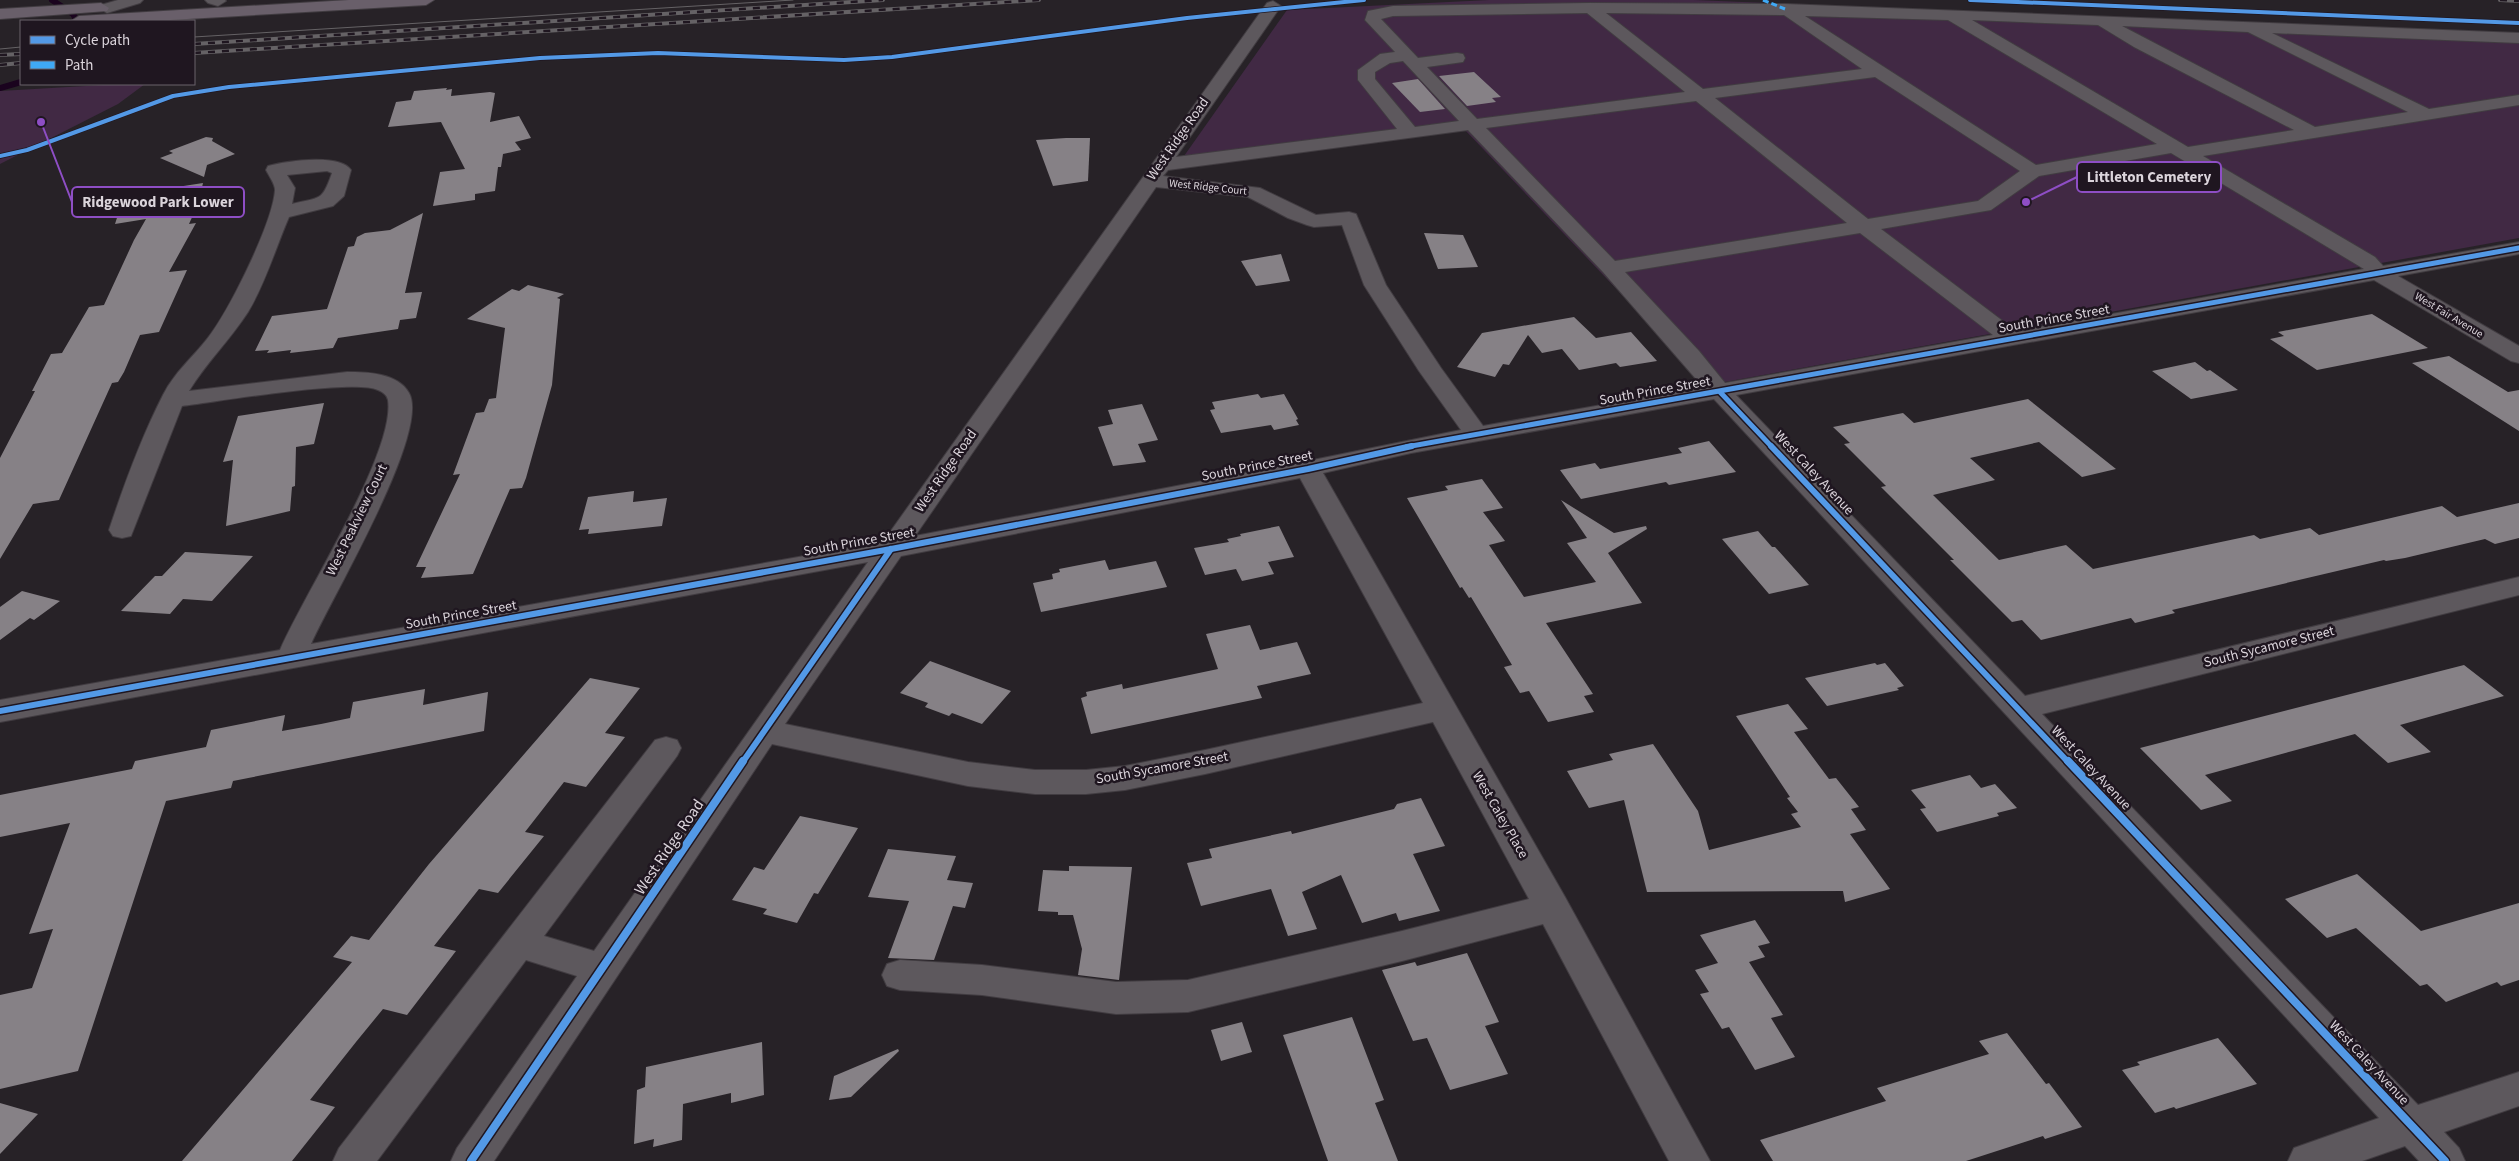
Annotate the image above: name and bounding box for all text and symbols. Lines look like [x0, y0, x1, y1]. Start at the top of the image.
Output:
legend [20, 20, 195, 85]
text: Cycle path [65, 30, 130, 51]
text: Path [65, 55, 93, 76]
street label: West Ridge Road [1142, 94, 1214, 184]
callout: Littleton Cemetery [2077, 162, 2221, 192]
text: Littleton Cemetery [2087, 167, 2211, 188]
street label: West Ridge Court [1168, 175, 1248, 199]
callout: Ridgewood Park Lower [72, 187, 244, 217]
text: Ridgewood Park Lower [82, 192, 234, 213]
street label: West Fair Avenue [2412, 289, 2487, 342]
street label: South Prince Street [1997, 299, 2111, 339]
street label: South Prince Street [1598, 371, 1712, 411]
street label: West Ridge Road [910, 426, 982, 516]
street label: West Caley Avenue [1769, 426, 1859, 520]
street label: South Prince Street [1200, 445, 1314, 487]
street label: West Peakview Court [321, 461, 393, 579]
street label: South Prince Street [802, 522, 916, 562]
street label: South Prince Street [404, 595, 518, 635]
street label: South Sycamore Street [2202, 621, 2337, 673]
street label: West Caley Avenue [2046, 721, 2136, 815]
street label: South Sycamore Street [1094, 746, 1230, 789]
street label: West Caley Place [1467, 768, 1533, 862]
street label: West Ridge Road [629, 795, 709, 899]
street label: West Caley Avenue [2324, 1016, 2414, 1110]

